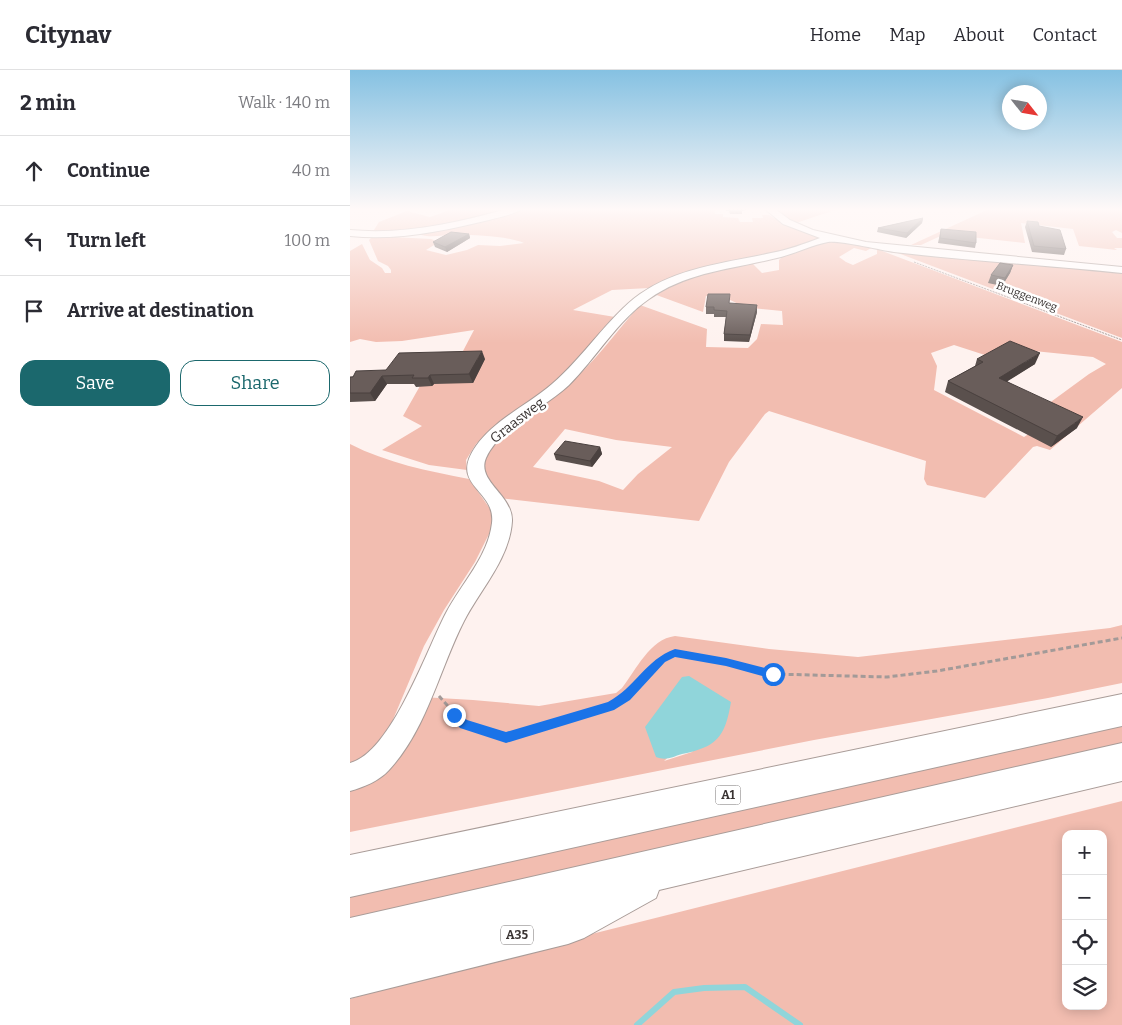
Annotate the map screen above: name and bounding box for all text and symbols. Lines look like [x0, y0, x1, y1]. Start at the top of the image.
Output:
text: Citynav [25, 21, 111, 49]
text: Home [810, 24, 861, 46]
text: Map [889, 24, 925, 46]
text: About [953, 24, 1004, 46]
text: Contact [1032, 24, 1097, 46]
north arrow [1002, 85, 1047, 130]
text: 2 min [20, 90, 76, 116]
text: Walk · 140 m [238, 93, 330, 112]
icon: ahead [20, 157, 48, 185]
text: Continue [67, 159, 150, 182]
text: 40 m [292, 161, 330, 180]
icon: left [20, 227, 48, 255]
text: Turn left [67, 229, 146, 252]
text: 100 m [285, 231, 330, 250]
street label: Bruggenweg [995, 279, 1059, 314]
icon: arrive [20, 297, 48, 325]
text: Arrive at destination [67, 299, 254, 322]
button: Save [20, 360, 170, 406]
button: Share [180, 360, 330, 406]
street label: Graasweg [487, 394, 548, 447]
route start [762, 663, 785, 686]
route end [443, 704, 466, 727]
road number: A1 [716, 786, 740, 804]
map controls [1062, 830, 1107, 1010]
button: + [1062, 830, 1107, 875]
button: − [1062, 875, 1107, 920]
button: locate [1062, 920, 1107, 965]
road number: A35 [501, 926, 533, 944]
button: layers [1062, 965, 1107, 1010]

